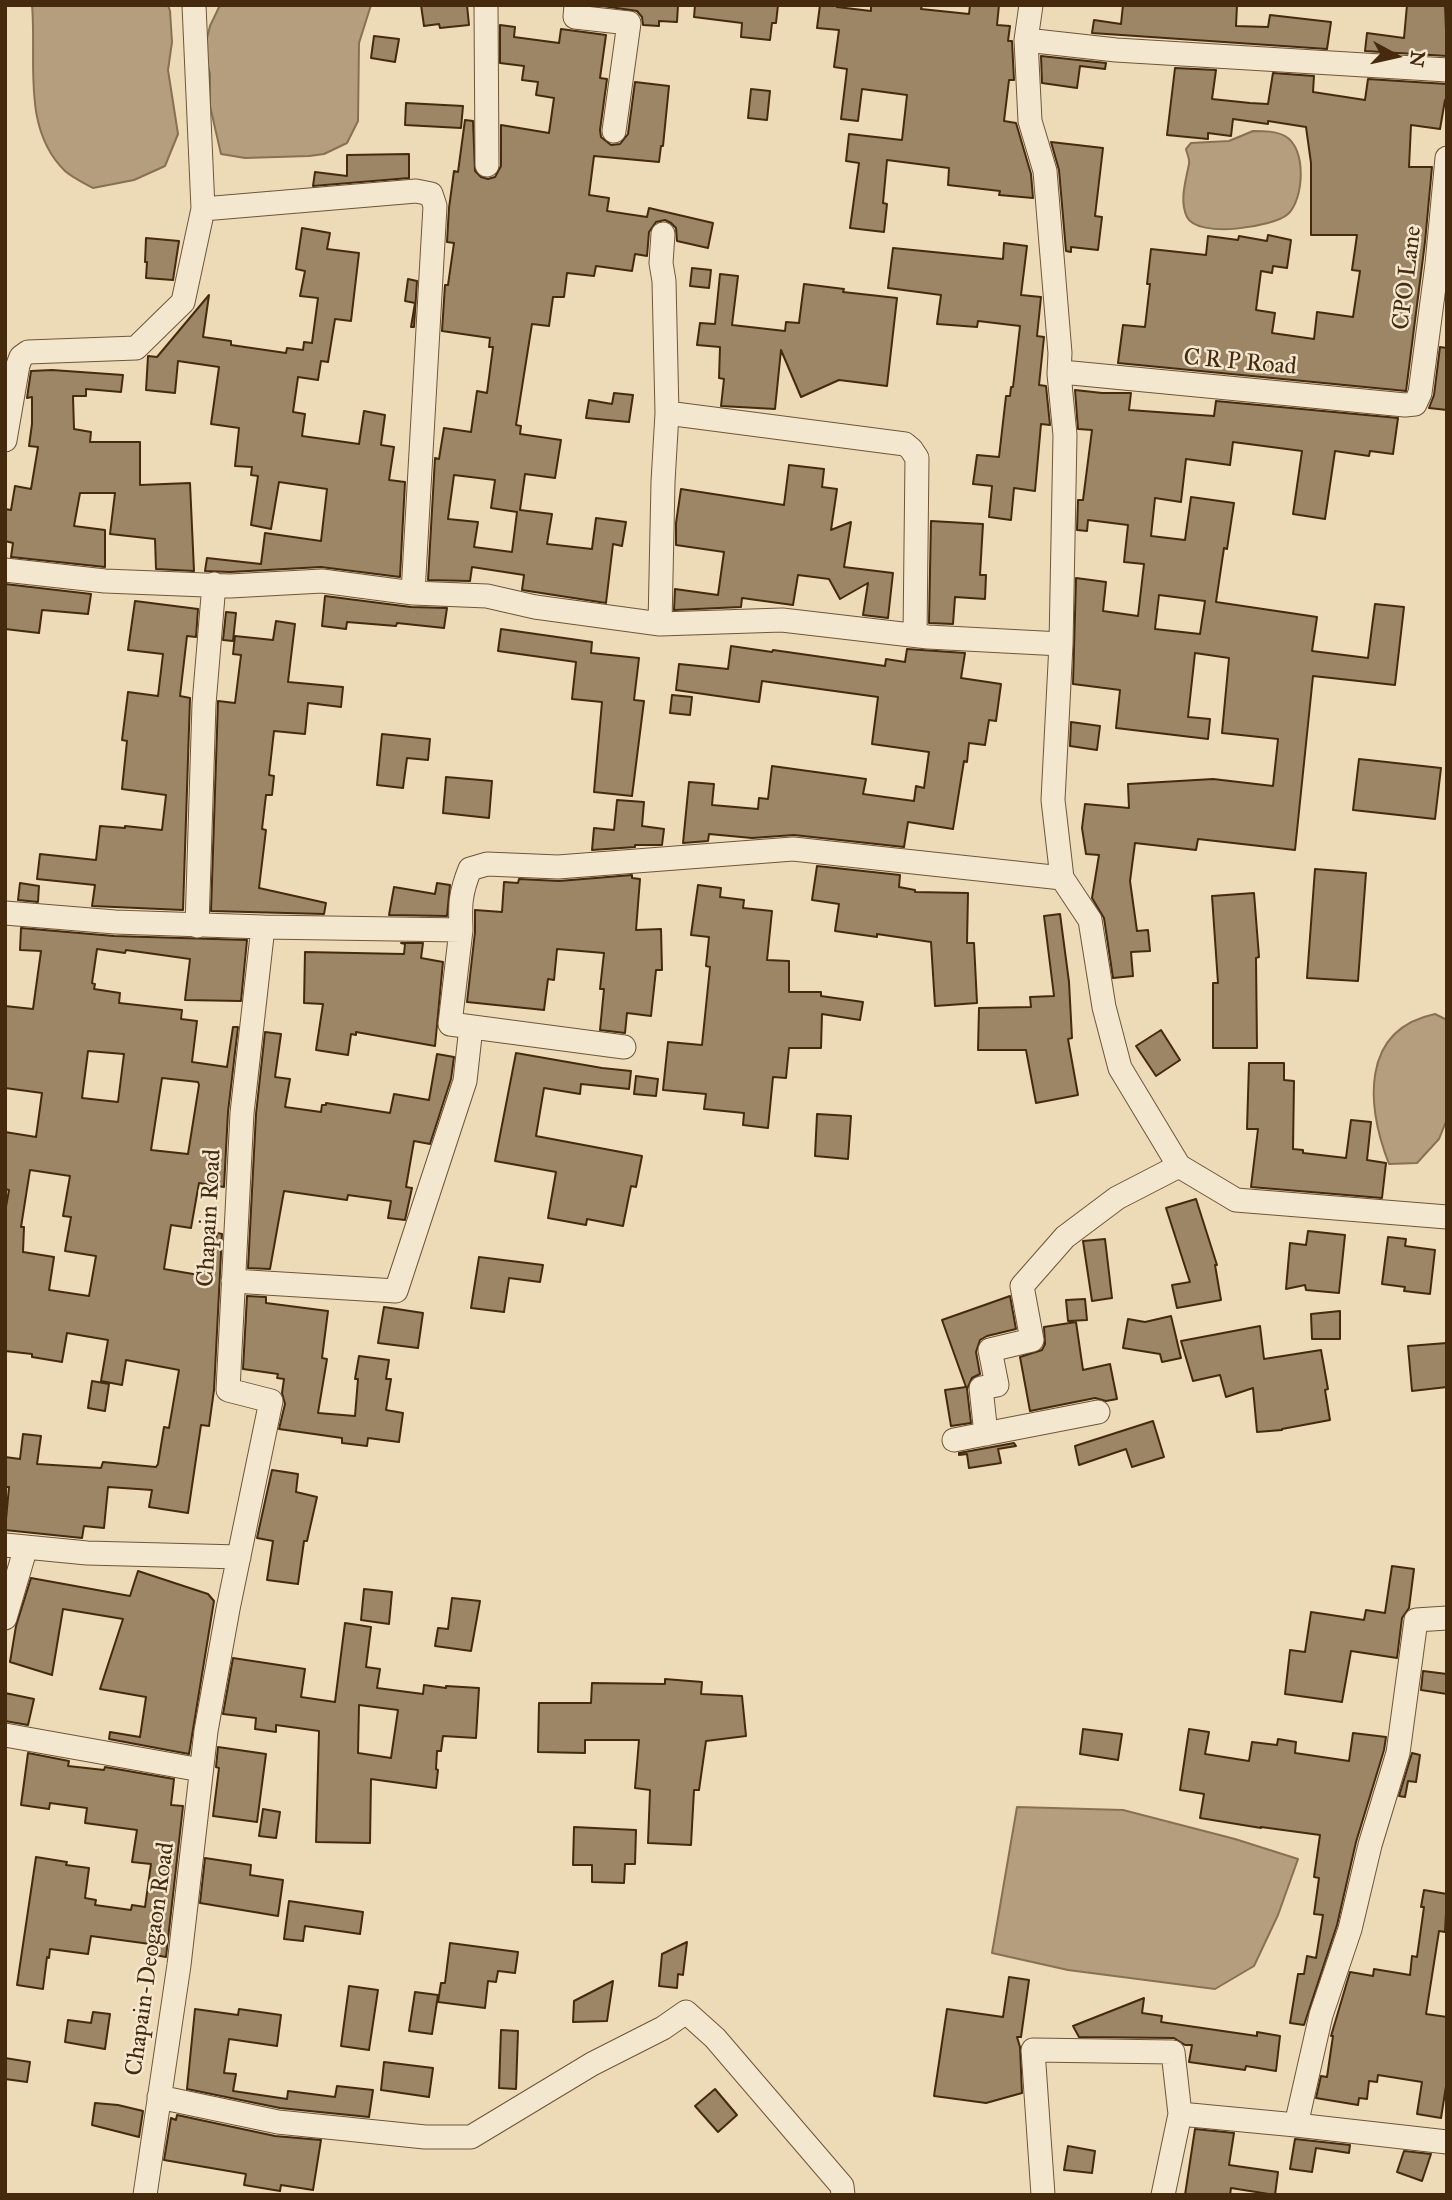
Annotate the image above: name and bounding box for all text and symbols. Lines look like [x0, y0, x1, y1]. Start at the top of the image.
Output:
north arrow [1361, 21, 1431, 91]
text: N [1405, 49, 1430, 69]
street label: CPO Lane [1387, 224, 1429, 332]
street label: C R P Road [1182, 344, 1298, 382]
street label: Chapain Road [192, 1148, 228, 1288]
street label: Chapain-Deogaon Road [120, 1840, 182, 2078]

